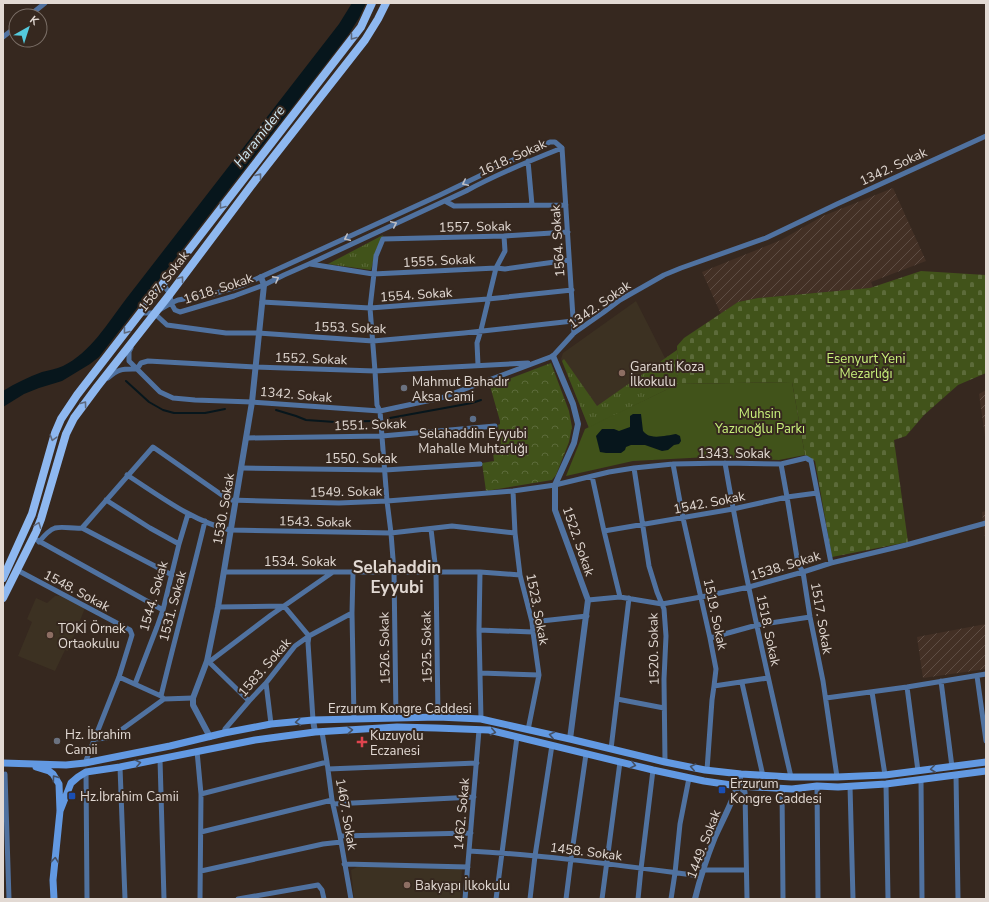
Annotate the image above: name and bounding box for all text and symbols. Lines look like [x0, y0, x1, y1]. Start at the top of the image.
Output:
north arrow [8, 8, 48, 48]
text: K [26, 12, 42, 29]
one-way arrow [351, 32, 358, 39]
water label: Haramidere [229, 101, 290, 171]
street label: 1618. Sokak [476, 135, 550, 181]
street label: 1342. Sokak [857, 143, 931, 190]
one-way arrow [254, 173, 261, 180]
one-way arrow [461, 178, 469, 186]
one-way arrow [220, 202, 227, 209]
street label: 1564. Sokak [546, 204, 570, 278]
street label: 1557. Sokak [439, 217, 512, 237]
one-way arrow [390, 221, 398, 229]
one-way arrow [343, 233, 351, 241]
street label: 1587. Sokak [134, 247, 194, 316]
street label: 1555. Sokak [402, 250, 476, 272]
street label: 1618. Sokak [181, 269, 256, 309]
one-way arrow [272, 276, 279, 283]
street label: 1342. Sokak [565, 276, 635, 333]
one-way arrow [176, 277, 183, 284]
street label: 1554. Sokak [379, 283, 453, 307]
street label: 1553. Sokak [313, 318, 387, 338]
one-way arrow [124, 327, 131, 334]
street label: 1552. Sokak [274, 349, 348, 369]
park label: Esenyurt Yeni Mezarlığı [827, 350, 905, 383]
place label: Garanti Koza İlkokulu [630, 358, 704, 391]
marker: Garanti Koza İlkokulu [617, 368, 627, 378]
place label: Mahmut Bahadır Aksa Cami [412, 373, 509, 406]
street label: 1342. Sokak [259, 383, 333, 407]
marker: Mahmut Bahadır Aksa Cami [399, 383, 409, 393]
one-way arrow [79, 402, 86, 409]
park label: Muhsin Yazıcıoğlu Parkı [714, 405, 805, 438]
marker: Selahaddin Eyyubi Mahalle Muhtarlığı [468, 414, 478, 424]
street label: 1551. Sokak [333, 415, 407, 435]
place label: Selahaddin Eyyubi Mahalle Muhtarlığı [418, 425, 528, 458]
one-way arrow [49, 435, 58, 442]
street label: 1343. Sokak [698, 445, 771, 463]
street label: 1550. Sokak [325, 450, 398, 468]
street label: 1530. Sokak [209, 471, 239, 546]
street label: 1549. Sokak [310, 482, 383, 502]
street label: 1542. Sokak [672, 487, 747, 519]
street label: 1522. Sokak [558, 504, 599, 579]
street label: 1543. Sokak [279, 512, 352, 532]
one-way arrow [34, 522, 42, 529]
street label: 1538. Sokak [748, 547, 823, 585]
street label: 1534. Sokak [264, 553, 337, 571]
district label: Selahaddin Eyyubi [353, 556, 441, 599]
street label: 1544. Sokak [135, 558, 173, 634]
street label: 1548. Sokak [40, 566, 113, 616]
street label: 1531. Sokak [155, 568, 191, 644]
street label: 1523. Sokak [521, 572, 553, 647]
street label: 1519. Sokak [699, 577, 731, 652]
street label: 1517. Sokak [806, 581, 836, 656]
street label: 1518. Sokak [752, 593, 784, 668]
street label: 1525. Sokak [417, 610, 437, 683]
street label: 1526. Sokak [375, 611, 395, 684]
street label: 1520. Sokak [644, 612, 664, 685]
place label: TOKİ Örnek Ortaokulıu [58, 619, 126, 653]
marker: TOKİ Örnek Ortaokulıu [45, 630, 55, 640]
street label: 1583. Sokak [234, 634, 296, 701]
street label: Erzurum Kongre Caddesi [328, 700, 472, 718]
one-way arrow [295, 717, 301, 726]
place label: Hz. İbrahim Camii [65, 725, 131, 759]
one-way arrow [347, 725, 353, 734]
place label: Kuzuyolu Eczanesi [370, 727, 424, 760]
one-way arrow [490, 727, 496, 735]
one-way arrow [549, 732, 555, 740]
marker: Hz. İbrahim Camii [52, 736, 62, 746]
marker: Kuzuyolu Eczanesi [357, 737, 367, 747]
one-way arrow [135, 760, 142, 768]
one-way arrow [629, 760, 636, 769]
one-way arrow [689, 764, 696, 772]
one-way arrow [930, 764, 936, 773]
one-way arrow [52, 775, 60, 782]
place label: Erzurum Kongre Caddesi [730, 775, 822, 808]
street label: 1467. Sokak [331, 777, 361, 852]
street label: 1462. Sokak [450, 777, 474, 851]
marker: Erzurum Kongre Caddesi [717, 785, 727, 795]
place label: Hz.İbrahim Camii [80, 787, 179, 806]
marker: Hz.İbrahim Camii [67, 791, 77, 801]
street label: 1449. Sokak [683, 807, 726, 881]
street label: 1458. Sokak [549, 839, 623, 865]
one-way arrow [50, 857, 59, 863]
place label: Bakyapı İlkokulu [415, 876, 510, 895]
marker: Bakyapı İlkokulu [402, 880, 412, 890]

